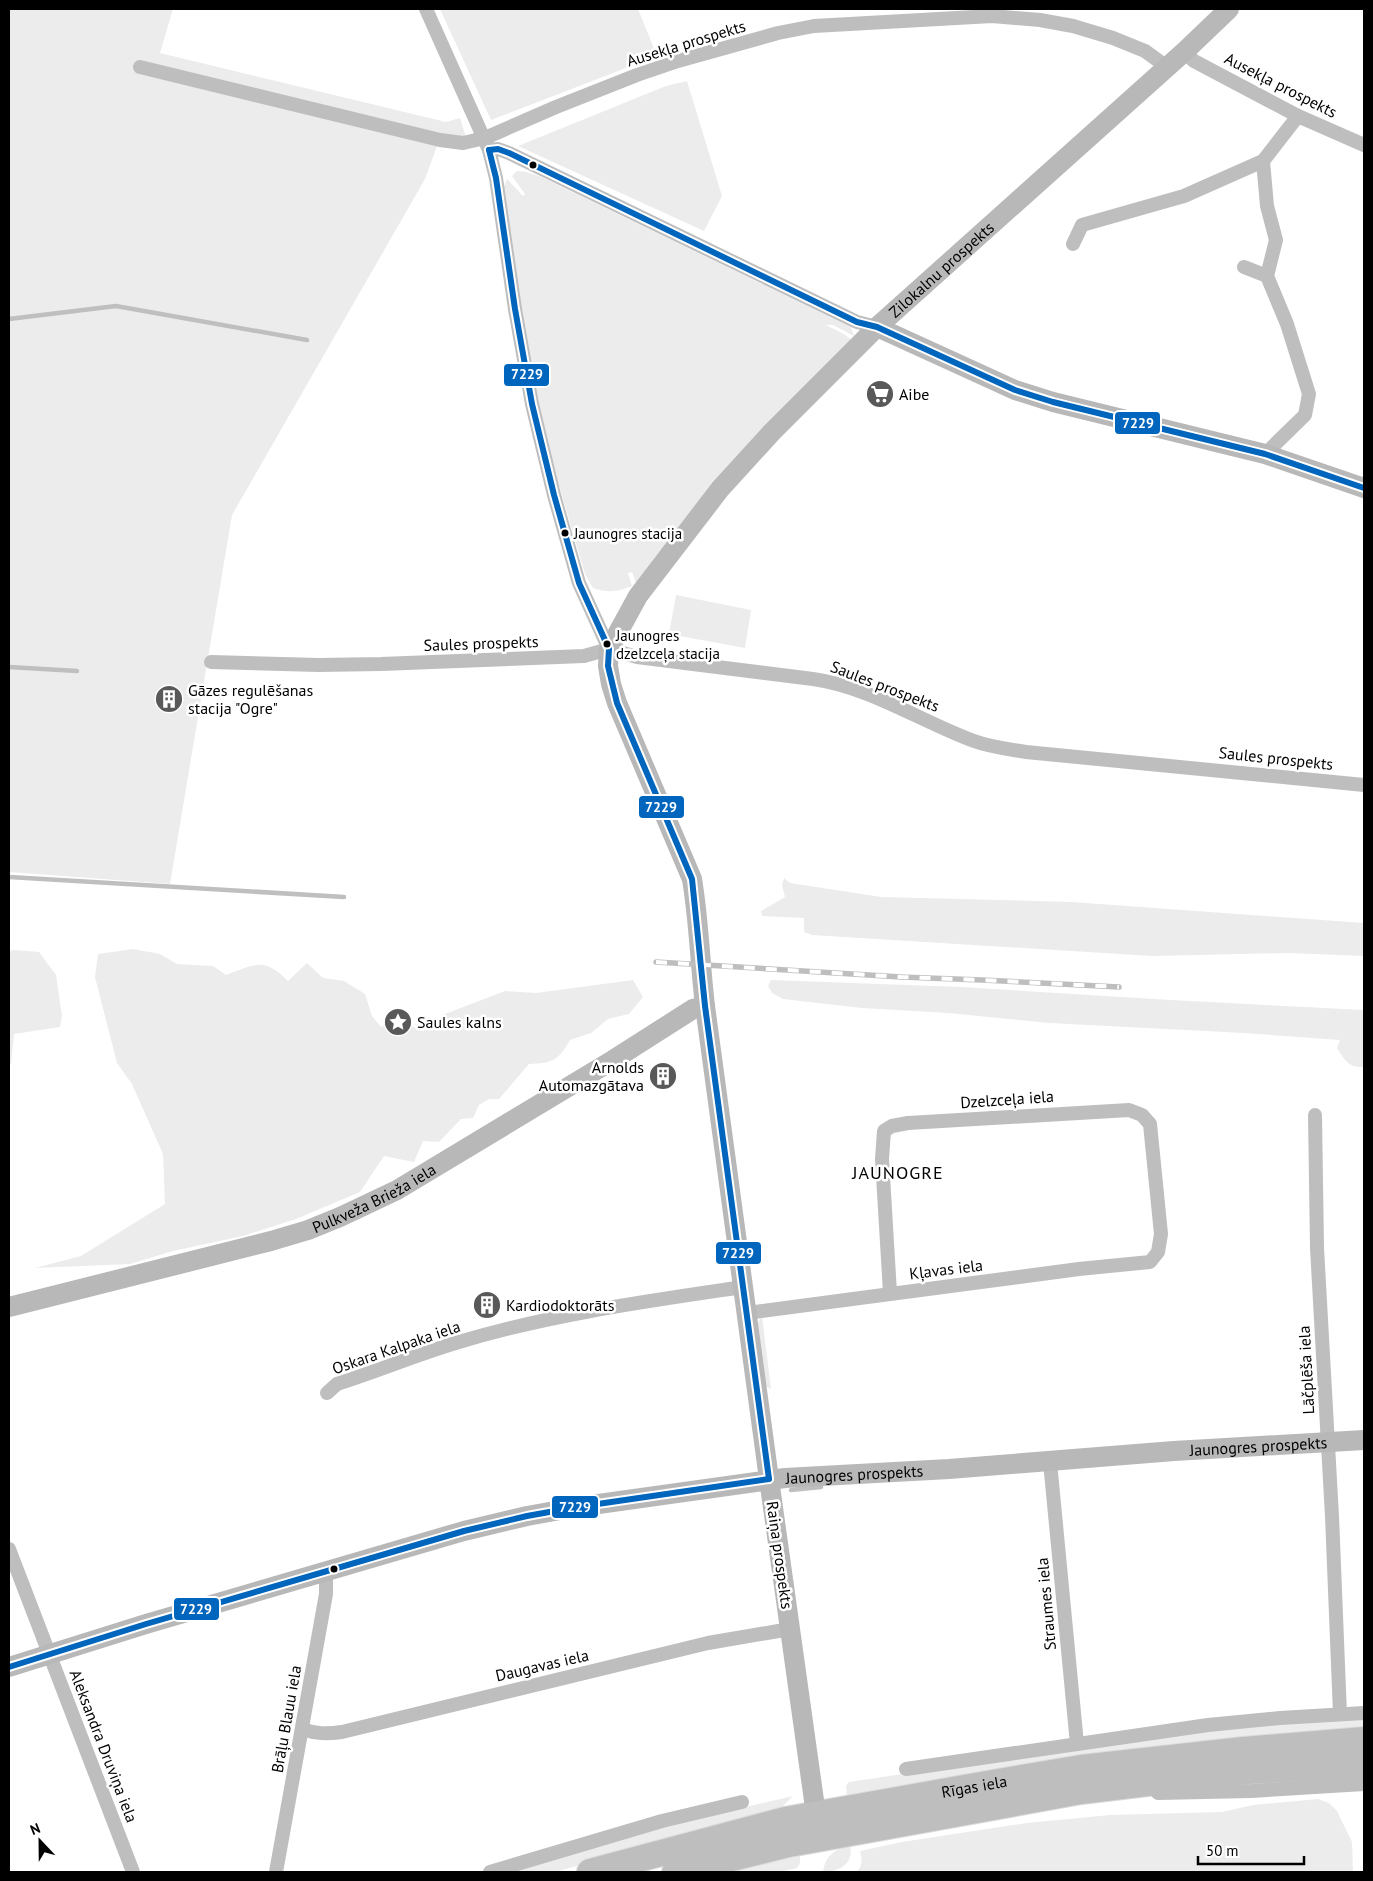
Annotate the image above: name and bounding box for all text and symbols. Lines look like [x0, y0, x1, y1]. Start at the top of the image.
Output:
street label: Ausekļa prospekts [624, 15, 748, 71]
street label: Ausekļa prospekts [1221, 48, 1341, 122]
unlabelled marker [528, 160, 538, 170]
street label: Zilokalnu prospekts [884, 217, 998, 322]
line badge: 7229 [503, 363, 550, 387]
text: 7229 [511, 365, 543, 383]
supermarket icon: Aibe [865, 379, 895, 409]
place label: Aibe [899, 384, 929, 404]
line badge: 7229 [1114, 411, 1161, 435]
text: 7229 [1122, 414, 1154, 432]
place label: Jaunogres stacija [573, 524, 682, 543]
marker: Jaunogres stacija [560, 528, 570, 538]
place label: Jaunogres dzelzceļa stacija [615, 626, 720, 663]
street label: Saules prospekts [423, 631, 539, 655]
marker: Jaunogres dzelzceļa stacija [602, 639, 612, 649]
street label: Saules prospekts [828, 656, 942, 716]
place label: Gāzes regulēšanas stacija "Ogre" [188, 680, 314, 718]
building icon: Gāzes regulēšanas stacija "Ogre" [154, 684, 184, 714]
street label: Saules prospekts [1218, 742, 1334, 774]
line badge: 7229 [638, 795, 685, 819]
text: 7229 [645, 798, 677, 816]
place icon: Saules kalns [383, 1007, 413, 1037]
place label: Saules kalns [417, 1012, 502, 1032]
place label: Arnolds Automazgātava [539, 1057, 644, 1095]
building icon: Arnolds Automazgātava [648, 1061, 678, 1091]
street label: Dzelzceļa iela [960, 1086, 1054, 1112]
street label: Pulkveža Brieža iela [309, 1159, 439, 1237]
district label: JAUNOGRE [851, 1161, 944, 1184]
line badge: 7229 [715, 1241, 762, 1265]
text: 7229 [722, 1244, 754, 1262]
street label: Kļavas iela [908, 1255, 984, 1283]
building icon: Kardiodoktorāts [472, 1290, 502, 1320]
place label: Kardiodoktorāts [506, 1295, 615, 1315]
street label: Oskara Kalpaka iela [329, 1316, 463, 1378]
street label: Lāčplēša iela [1294, 1325, 1318, 1415]
street label: Jaunogres prospekts [1188, 1432, 1328, 1460]
street label: Jaunogres prospekts [784, 1460, 924, 1488]
line badge: 7229 [551, 1495, 599, 1519]
text: 7229 [559, 1498, 591, 1516]
street label: Raiņa prospekts [763, 1500, 797, 1610]
street label: Straumes iela [1032, 1557, 1060, 1651]
unlabelled marker [329, 1564, 339, 1574]
line badge: 7229 [173, 1597, 220, 1621]
text: 7229 [180, 1600, 212, 1618]
street label: Daugavas iela [493, 1645, 591, 1685]
street label: Brāļu Blauu iela [267, 1664, 305, 1774]
street label: Aleksandra Druviņa iela [66, 1667, 142, 1825]
street label: Rīgas iela [940, 1771, 1009, 1802]
north arrow [15, 1816, 65, 1866]
text: N [27, 1819, 43, 1839]
scale bar [1198, 1834, 1304, 1866]
text: 50 m [1206, 1841, 1239, 1860]

